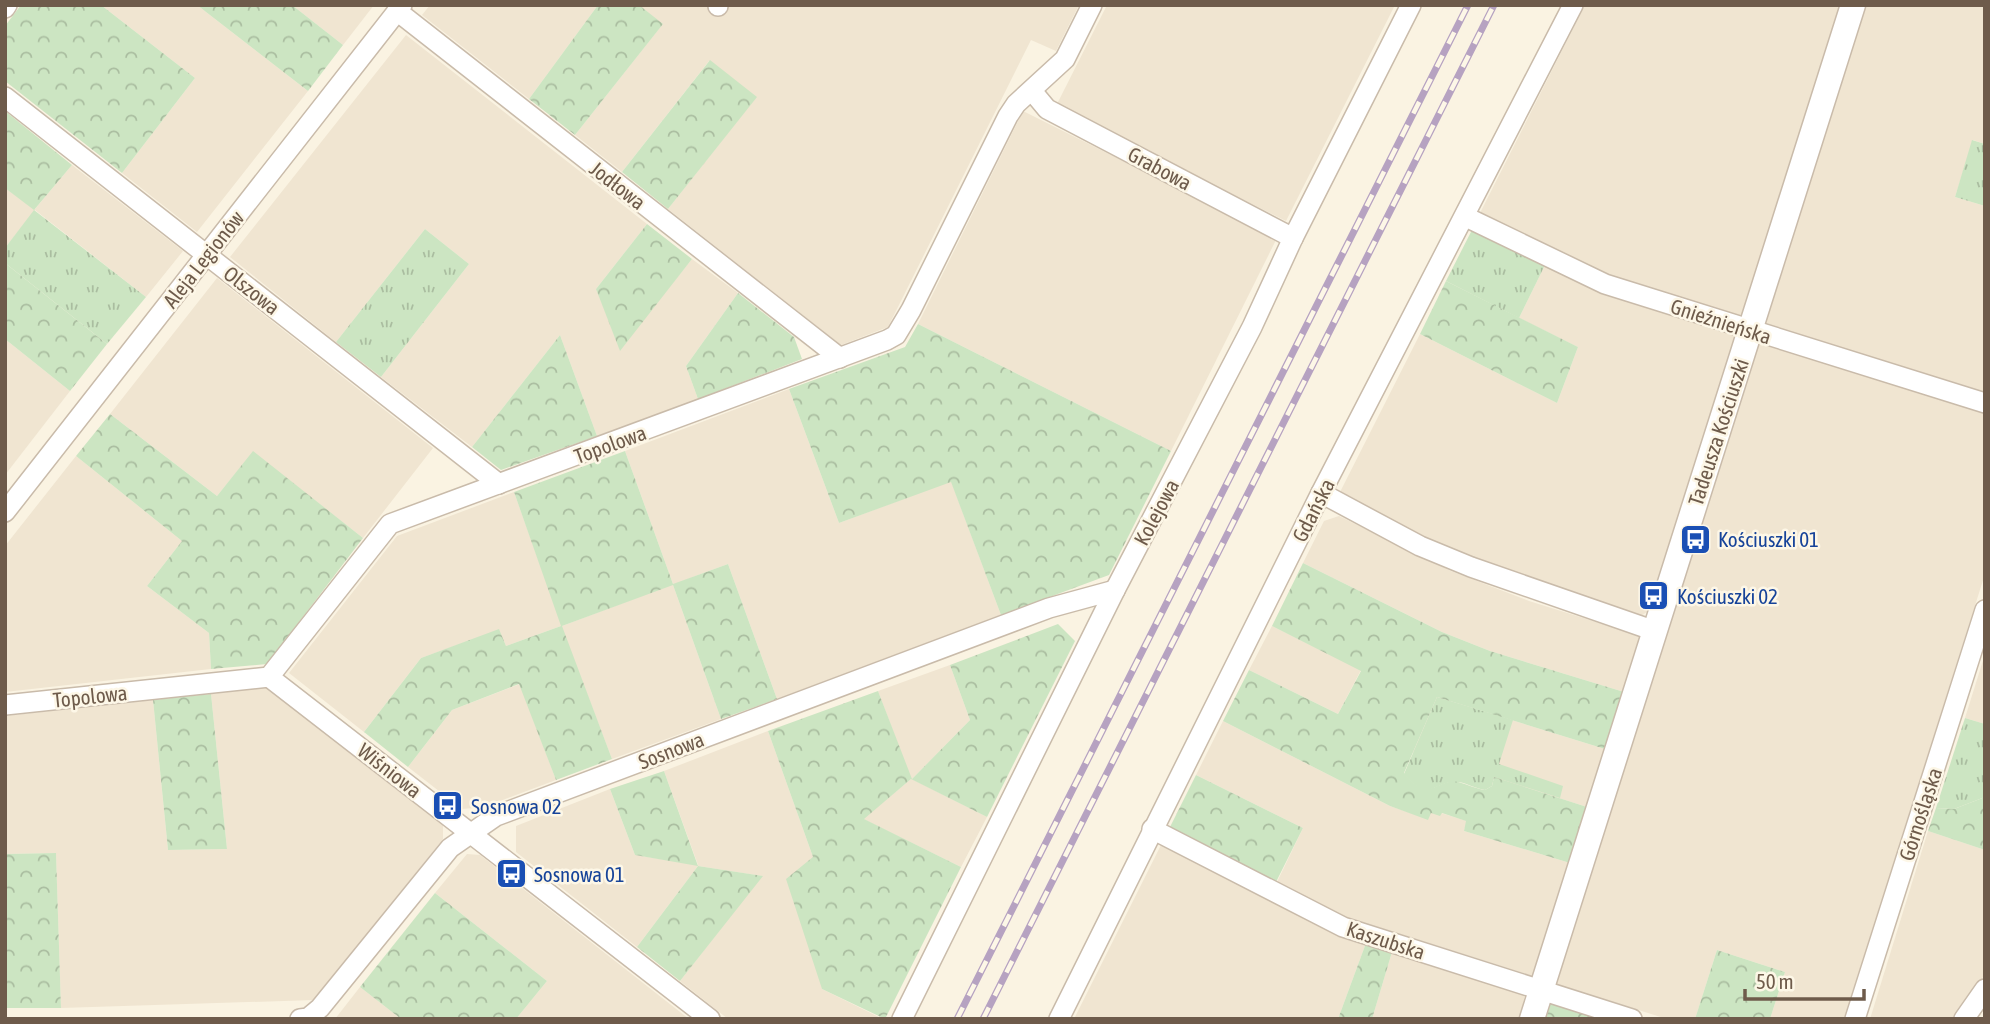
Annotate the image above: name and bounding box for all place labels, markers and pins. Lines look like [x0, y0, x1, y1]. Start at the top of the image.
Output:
bus stop icon: Kościuszki 01 [1678, 522, 1712, 556]
place label: Kościuszki 01 [1718, 527, 1819, 551]
bus stop icon: Kościuszki 02 [1637, 579, 1671, 613]
place label: Kościuszki 02 [1677, 584, 1778, 608]
bus stop icon: Sosnowa 02 [431, 789, 465, 823]
place label: Sosnowa 02 [471, 794, 562, 818]
bus stop icon: Sosnowa 01 [494, 857, 528, 891]
place label: Sosnowa 01 [534, 862, 625, 886]

